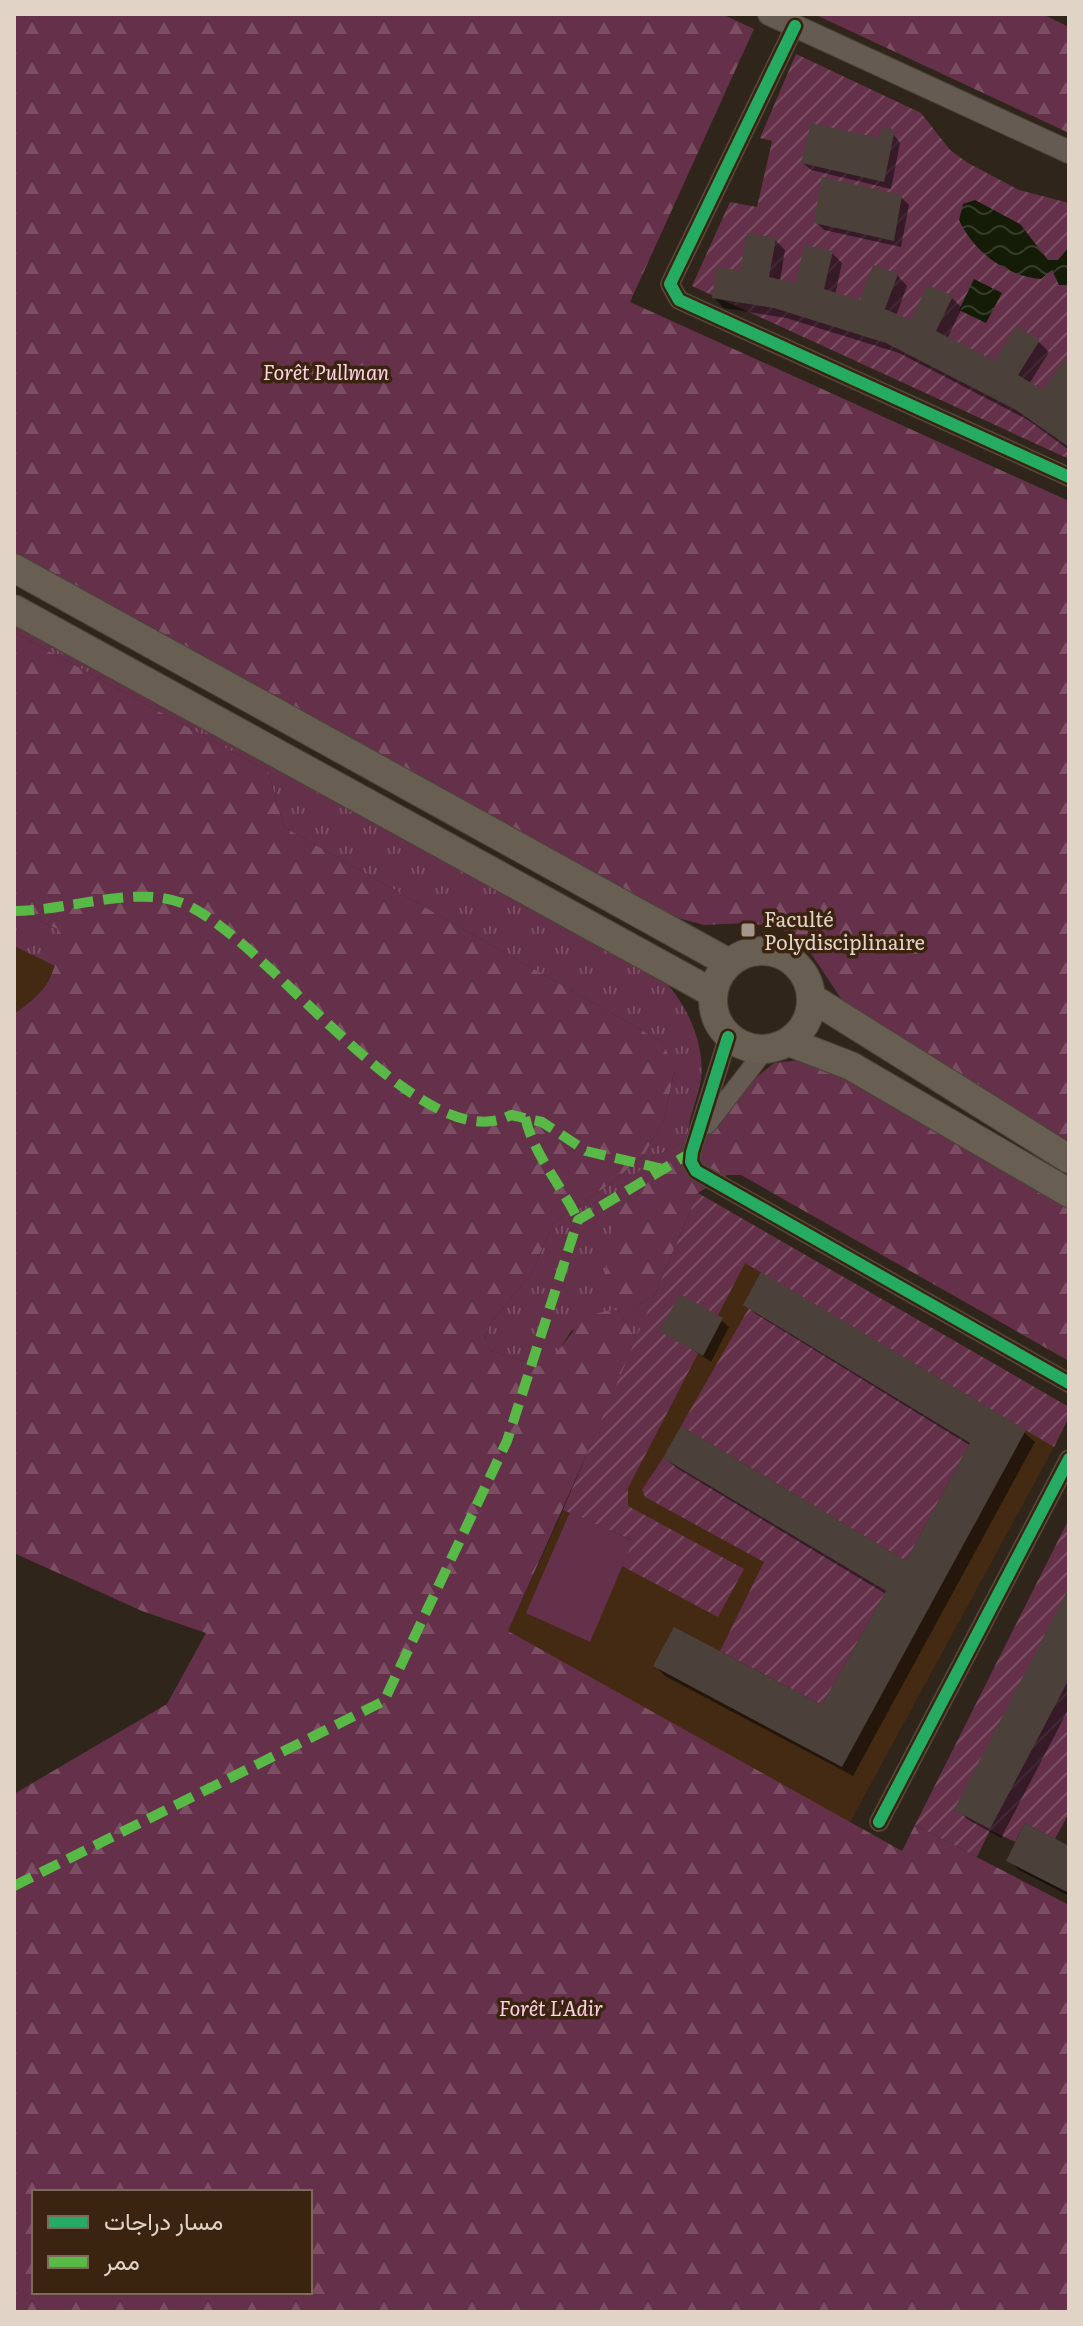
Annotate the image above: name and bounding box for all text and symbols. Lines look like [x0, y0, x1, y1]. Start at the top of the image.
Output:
park label: Forêt Pullman [263, 356, 389, 386]
place label: Faculté Polydisciplinaire [764, 903, 925, 956]
marker: Faculté Polydisciplinaire [739, 921, 757, 939]
park label: Forêt L'Adir [499, 1992, 603, 2022]
legend [32, 2190, 312, 2294]
text: مسار دراجات [104, 2202, 223, 2237]
text: ممر [103, 2242, 140, 2277]

